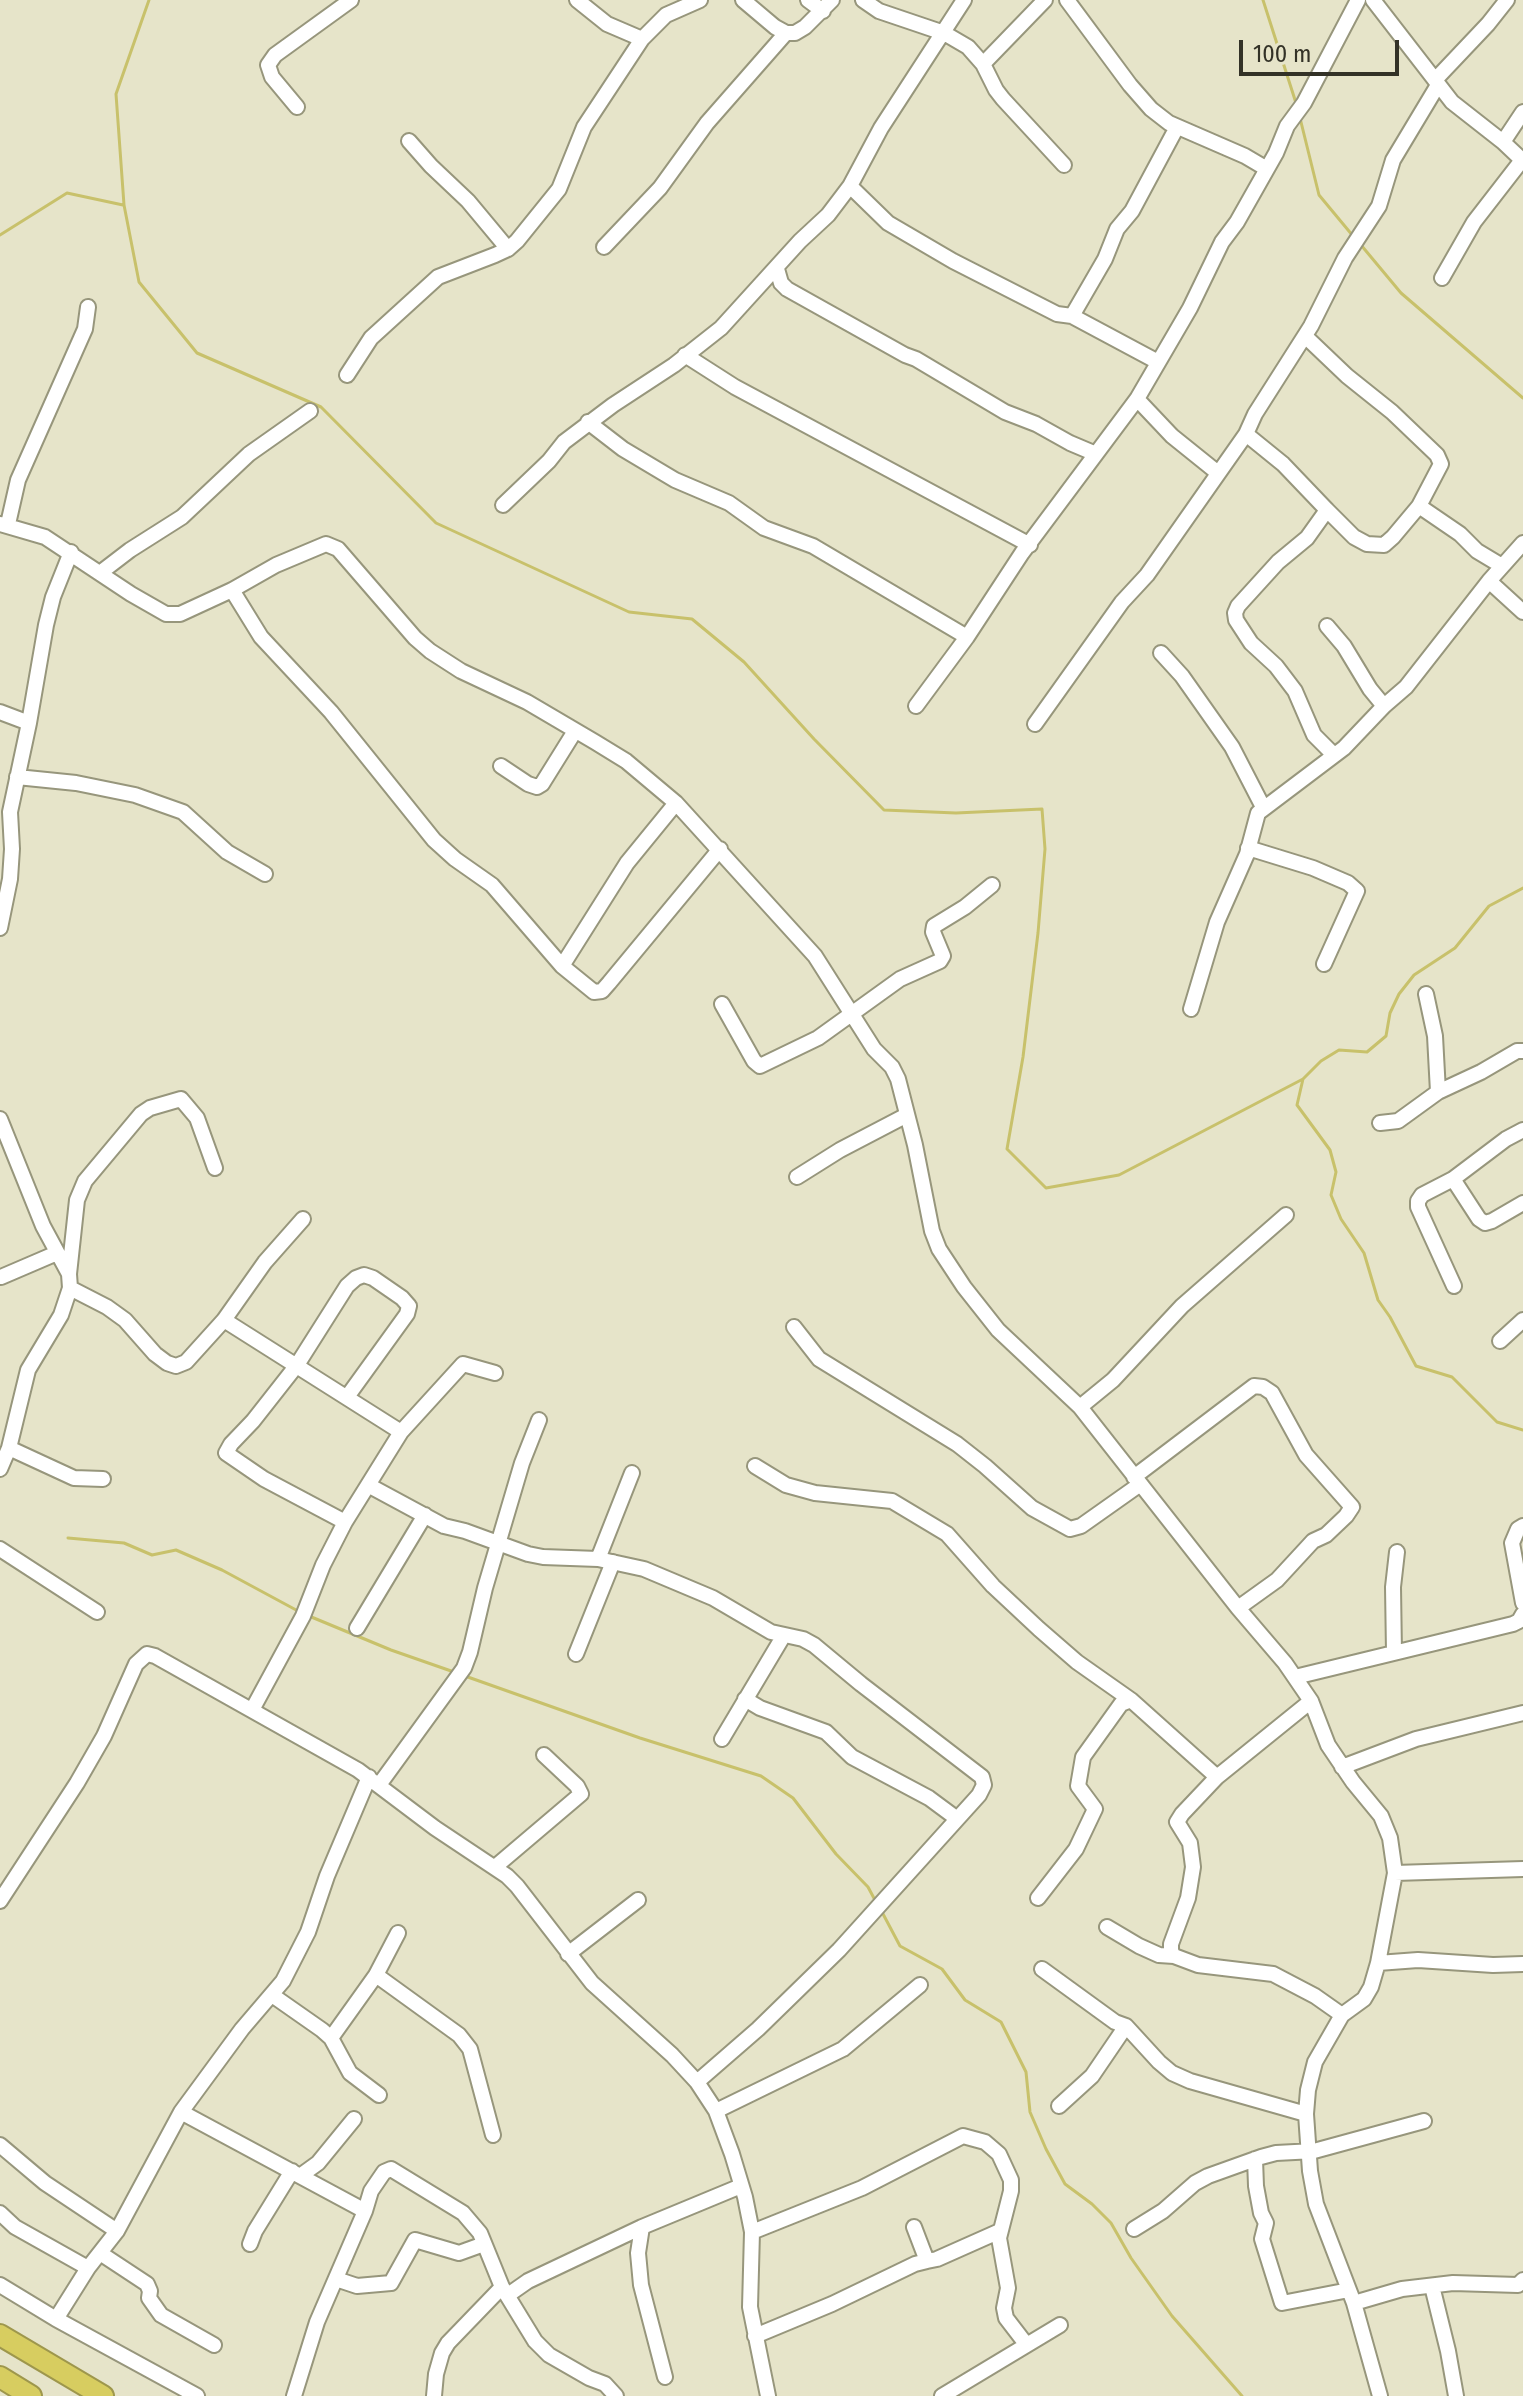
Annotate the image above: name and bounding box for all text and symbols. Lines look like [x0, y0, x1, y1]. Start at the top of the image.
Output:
scale bar [1243, 24, 1403, 74]
text: 100 m [1253, 40, 1311, 68]

